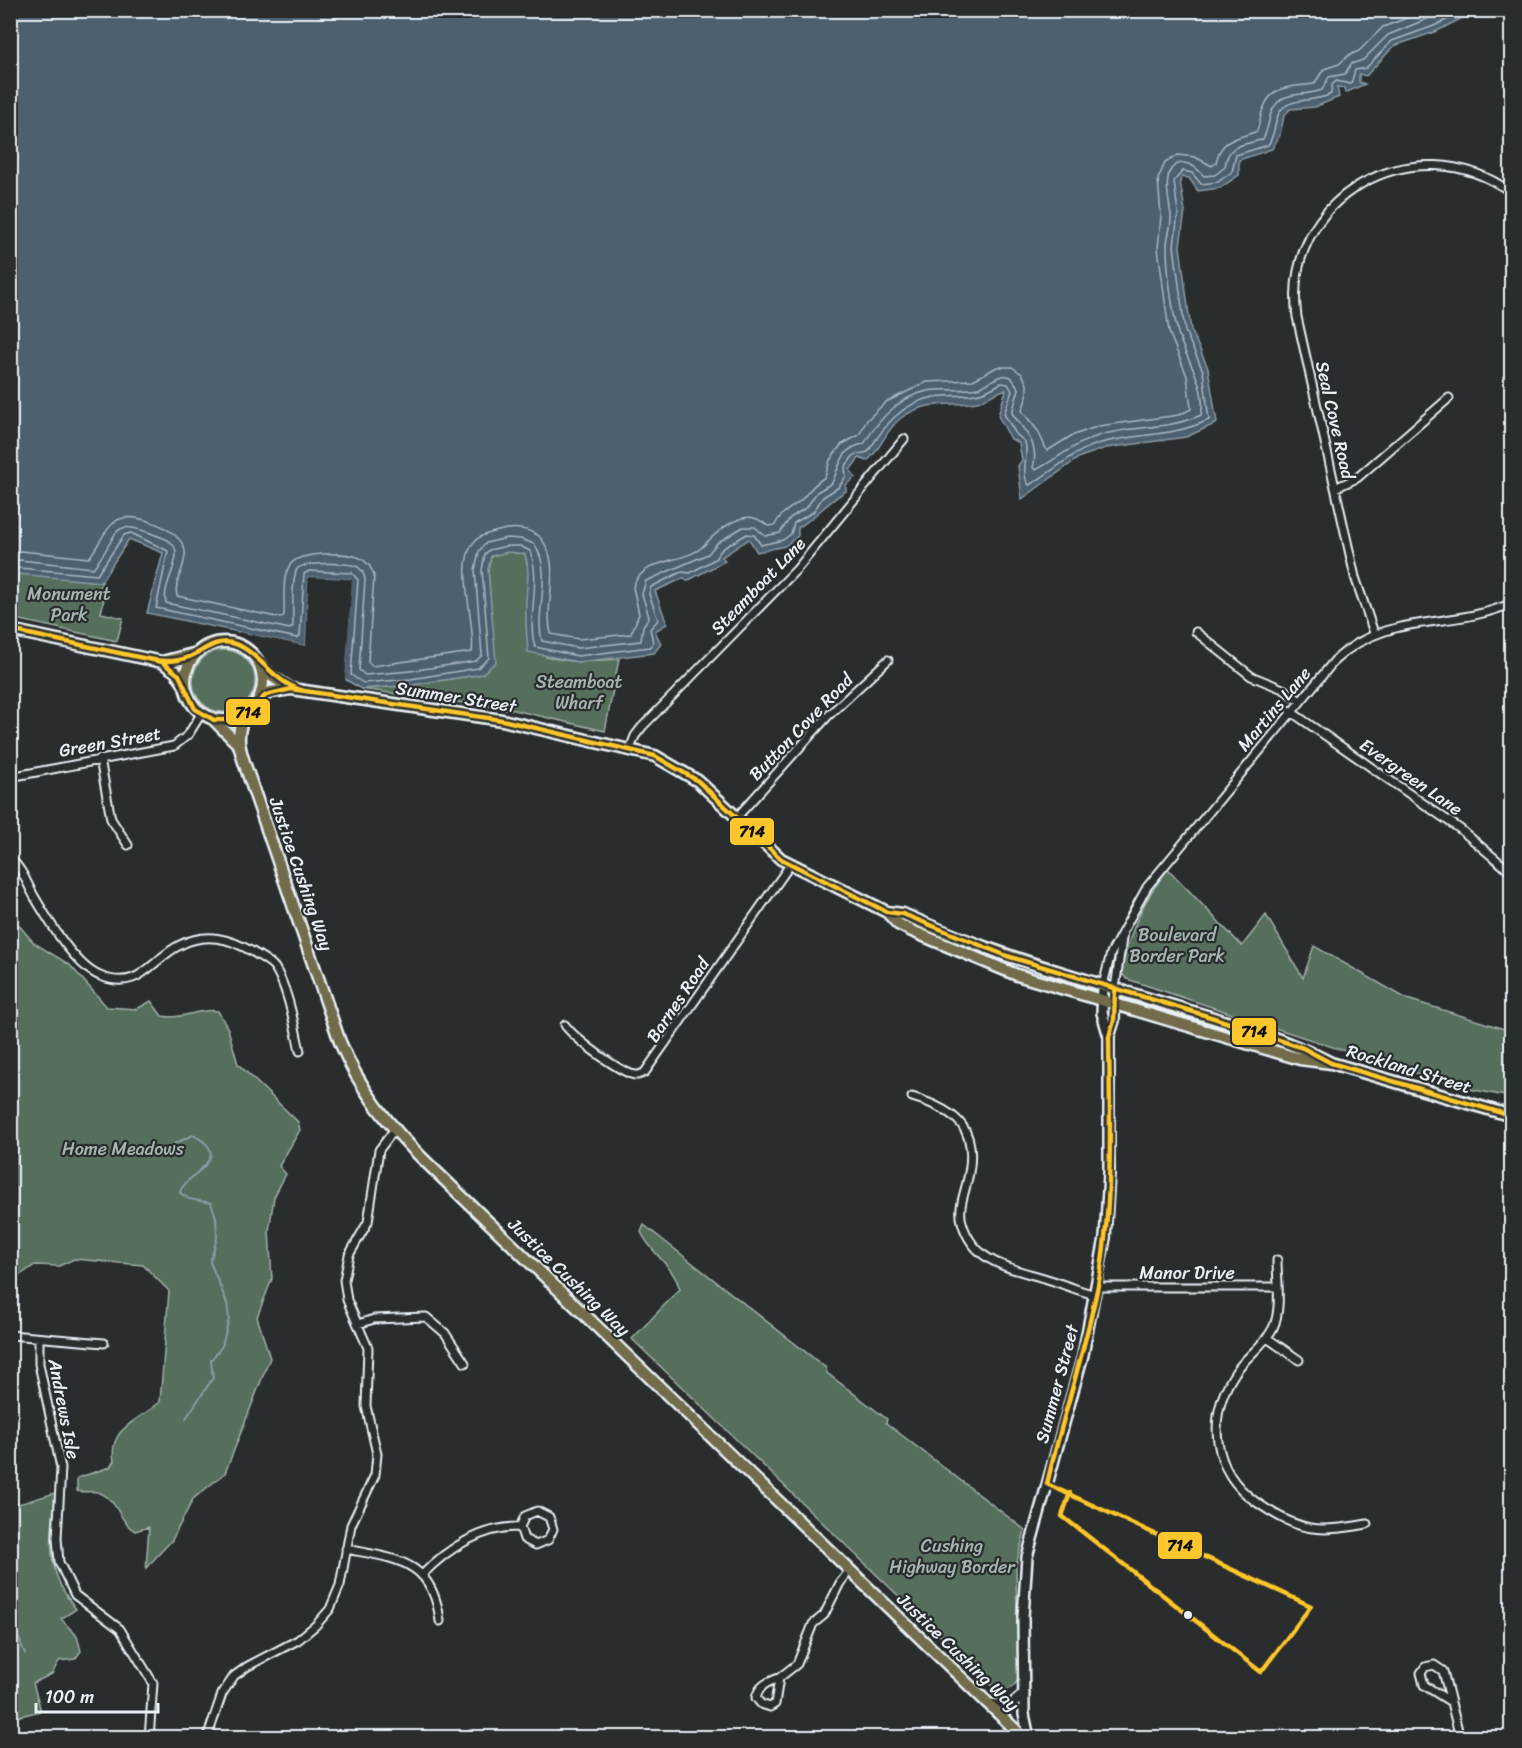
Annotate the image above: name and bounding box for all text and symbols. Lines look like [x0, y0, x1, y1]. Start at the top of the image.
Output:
street label: Seal Cove Road [1306, 358, 1364, 484]
street label: Steamboat Lane [702, 529, 814, 643]
park label: Monument Park [27, 578, 111, 631]
street label: Martins Lane [1229, 659, 1319, 759]
street label: Button Cove Road [741, 664, 862, 789]
park label: Steamboat Wharf [536, 666, 622, 719]
street label: Summer Street [393, 672, 519, 722]
line badge: 714 [225, 698, 271, 726]
text: 714 [235, 698, 261, 727]
street label: Green Street [56, 717, 164, 767]
street label: Evergreen Lane [1353, 729, 1469, 825]
street label: Justice Cushing Way [259, 792, 343, 956]
line badge: 714 [729, 817, 775, 846]
text: 714 [739, 817, 765, 846]
park label: Boulevard Border Park [1129, 919, 1225, 972]
street label: Barnes Road [638, 950, 719, 1049]
line badge: 714 [1231, 1017, 1277, 1046]
text: 714 [1241, 1017, 1267, 1046]
street label: Rockland Street [1343, 1035, 1475, 1103]
park label: Home Meadows [62, 1133, 185, 1165]
street label: Justice Cushing Way [499, 1209, 638, 1345]
street label: Manor Drive [1139, 1257, 1235, 1289]
street label: Summer Street [1026, 1320, 1088, 1447]
street label: Andrews Isle [38, 1355, 89, 1462]
park label: Cushing Highway Border [889, 1530, 1016, 1583]
line badge: 714 [1157, 1531, 1203, 1560]
text: 714 [1167, 1531, 1193, 1560]
street label: Justice Cushing Way [888, 1584, 1027, 1720]
unlabelled marker [1182, 1609, 1194, 1621]
scale bar [36, 1676, 158, 1714]
text: 100 m [45, 1681, 94, 1713]

